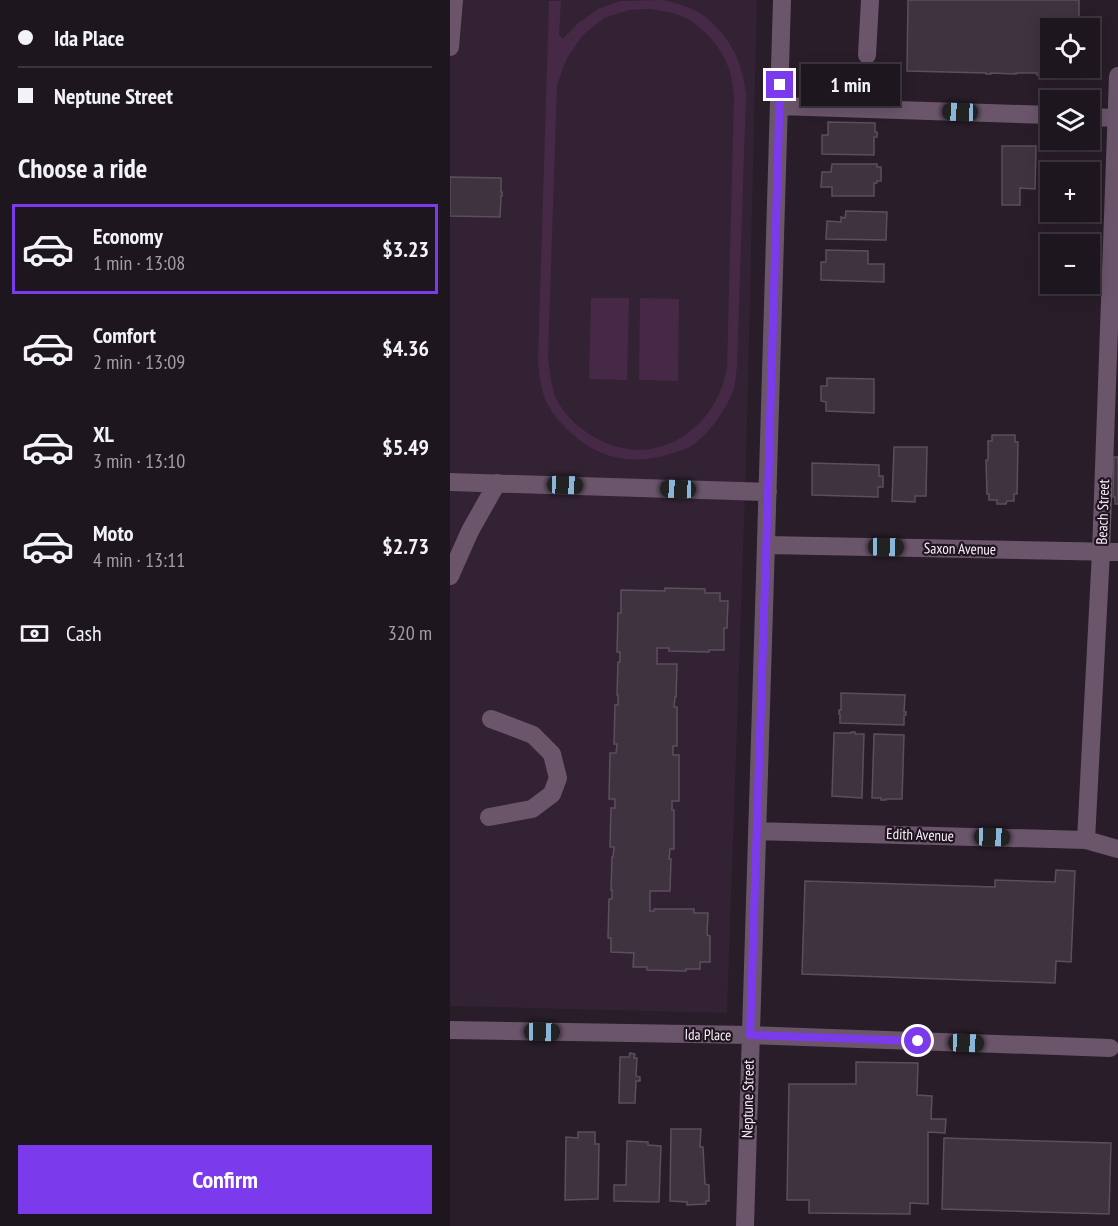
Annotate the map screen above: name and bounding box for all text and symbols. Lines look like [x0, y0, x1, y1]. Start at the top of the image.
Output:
map controls [1040, 18, 1100, 294]
button: locate [1040, 18, 1100, 78]
text: Ida Place [54, 24, 124, 52]
callout: 1 min [801, 64, 900, 106]
route end [766, 71, 793, 98]
text: 1 min [830, 72, 871, 98]
text: Neptune Street [54, 82, 173, 110]
button: layers [1040, 90, 1100, 150]
car [942, 102, 978, 122]
text: Choose a ride [18, 151, 147, 185]
button: + [1040, 162, 1100, 222]
icon: car [21, 222, 75, 276]
text: Economy [93, 222, 163, 250]
button: − [1040, 234, 1100, 294]
text: $3.23 [382, 235, 429, 263]
text: 1 min · 13:08 [93, 250, 185, 276]
icon: car [21, 321, 75, 375]
text: Comfort [93, 321, 156, 349]
text: $4.36 [382, 334, 429, 362]
text: 2 min · 13:09 [93, 349, 185, 375]
icon: car [21, 420, 75, 474]
text: XL [93, 420, 114, 448]
text: $5.49 [382, 433, 429, 461]
text: 3 min · 13:10 [93, 448, 185, 474]
car [547, 475, 583, 495]
car [660, 479, 696, 499]
street label: Beach Street [1092, 479, 1113, 545]
icon: car [21, 519, 75, 573]
text: Moto [93, 519, 134, 547]
text: $2.73 [382, 532, 429, 560]
car [868, 538, 904, 556]
street label: Saxon Avenue [924, 538, 996, 559]
text: 4 min · 13:11 [93, 547, 185, 573]
icon: cash [18, 617, 51, 650]
text: Cash [66, 619, 102, 647]
text: 320 m [388, 620, 432, 646]
street label: Edith Avenue [886, 824, 954, 845]
car [974, 827, 1010, 847]
car [524, 1023, 560, 1041]
street label: Ida Place [684, 1025, 732, 1044]
route start [904, 1027, 931, 1054]
car [948, 1033, 984, 1053]
street label: Neptune Street [737, 1060, 758, 1138]
button: Confirm [18, 1145, 432, 1214]

